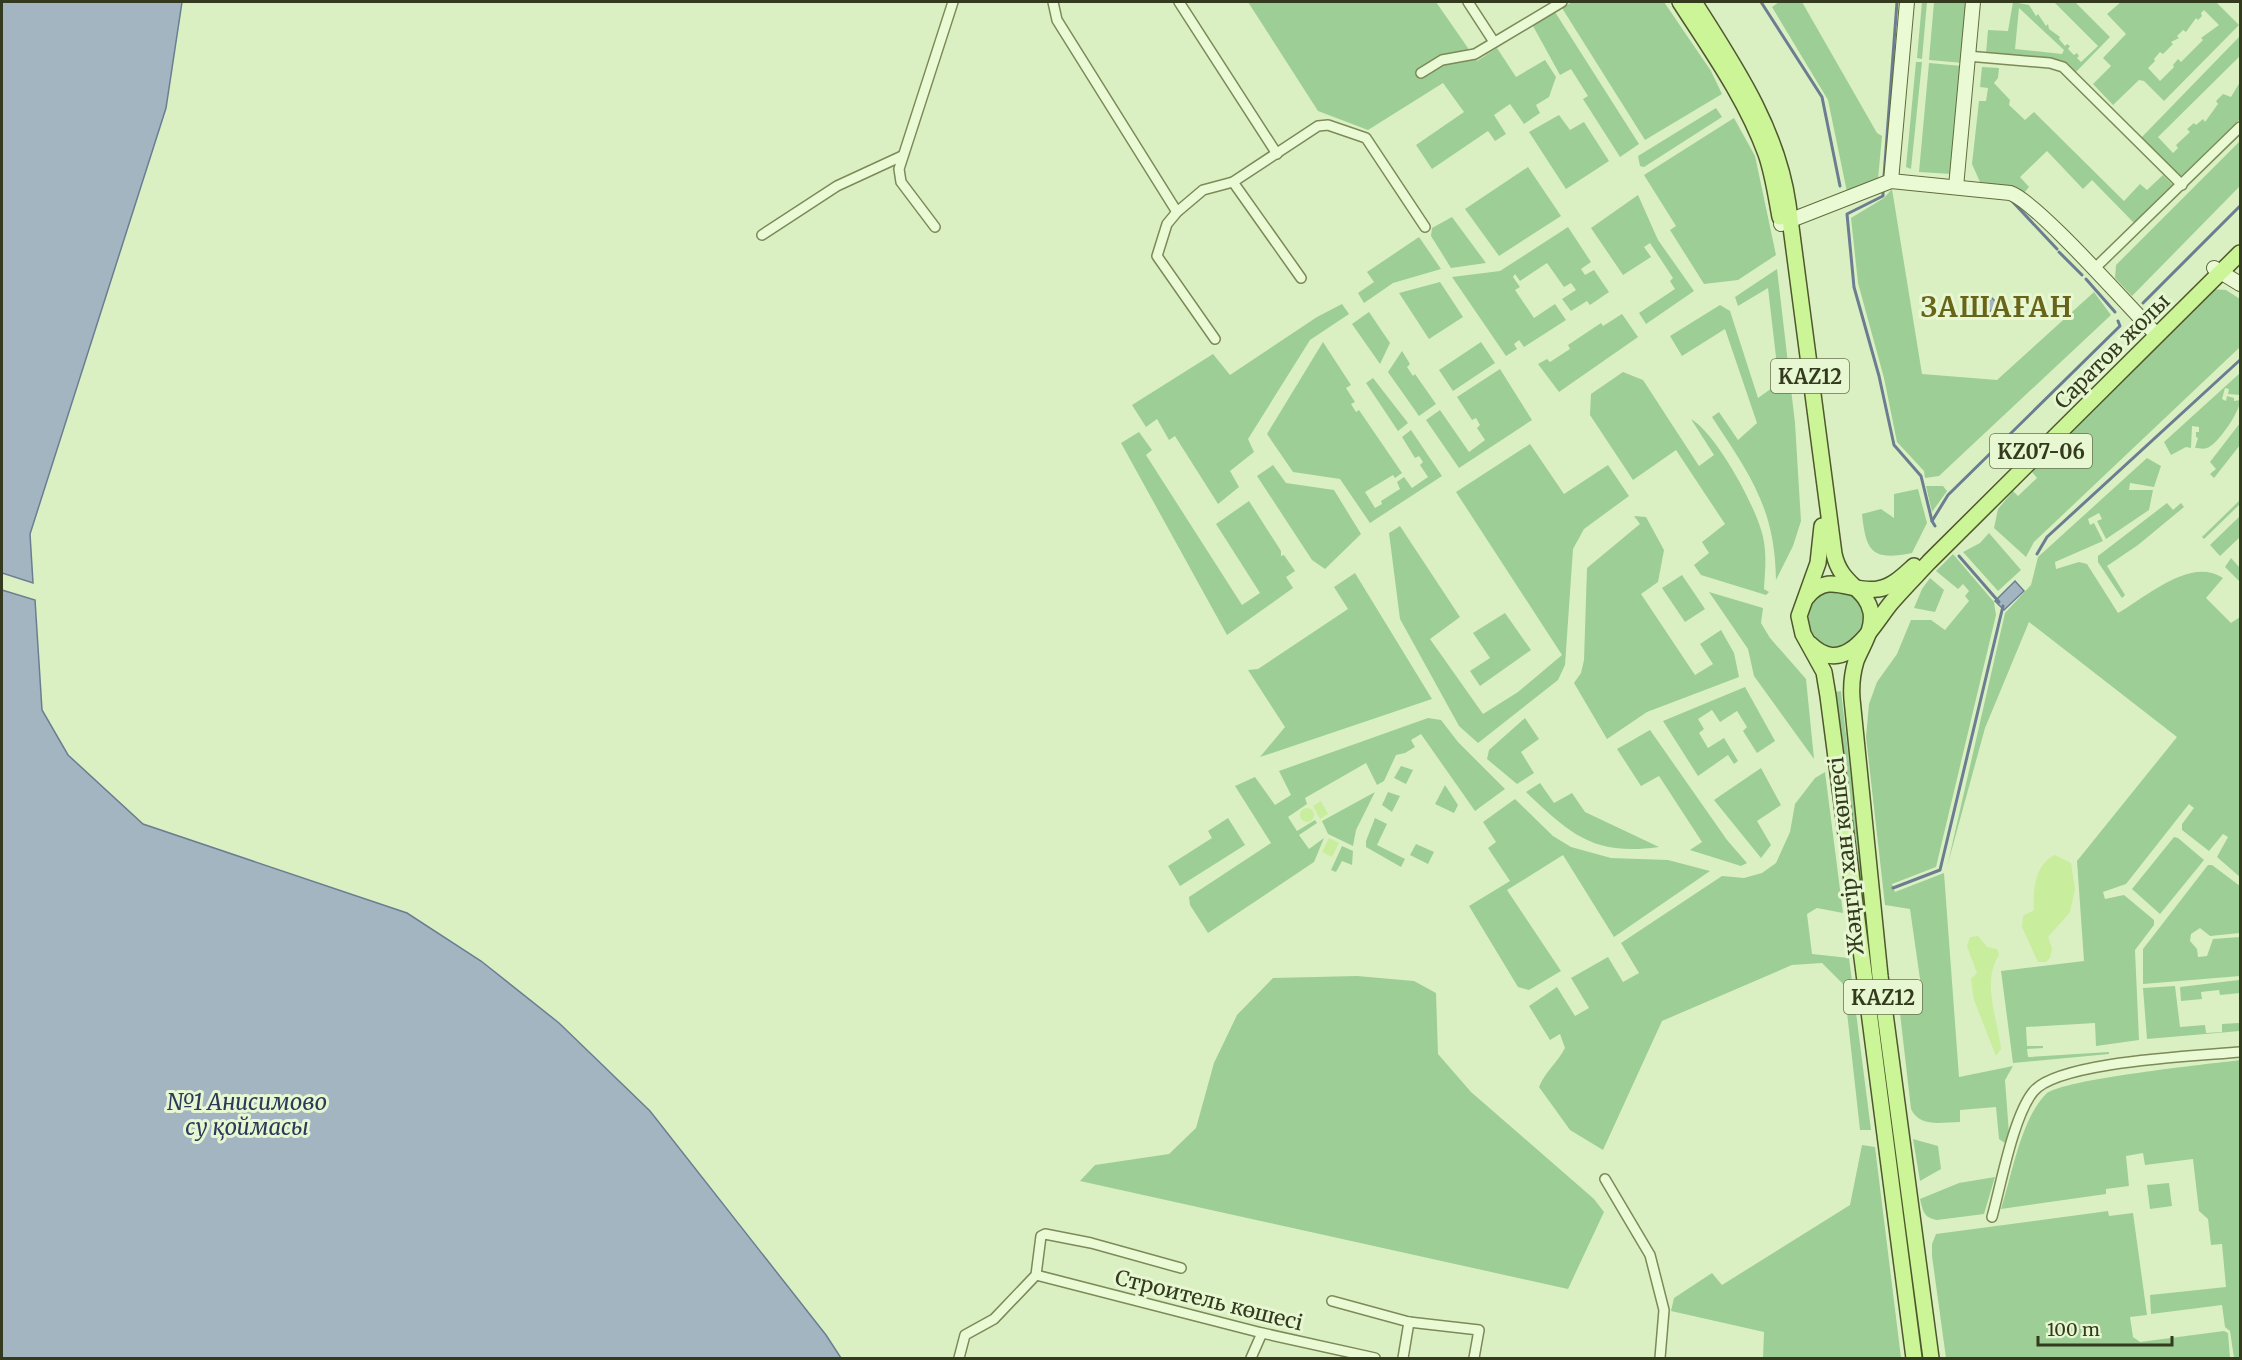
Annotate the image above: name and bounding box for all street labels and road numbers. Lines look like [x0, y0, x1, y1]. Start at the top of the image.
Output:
street label: Саратов жолы [2049, 288, 2175, 414]
road number: KAZ12 [1771, 359, 1849, 393]
road number: KZ07-06 [1990, 434, 2092, 468]
street label: Жәңгір хан көшесі [1822, 755, 1870, 956]
road number: KAZ12 [1844, 980, 1922, 1014]
street label: Строитель көшесі [1112, 1264, 1306, 1336]

